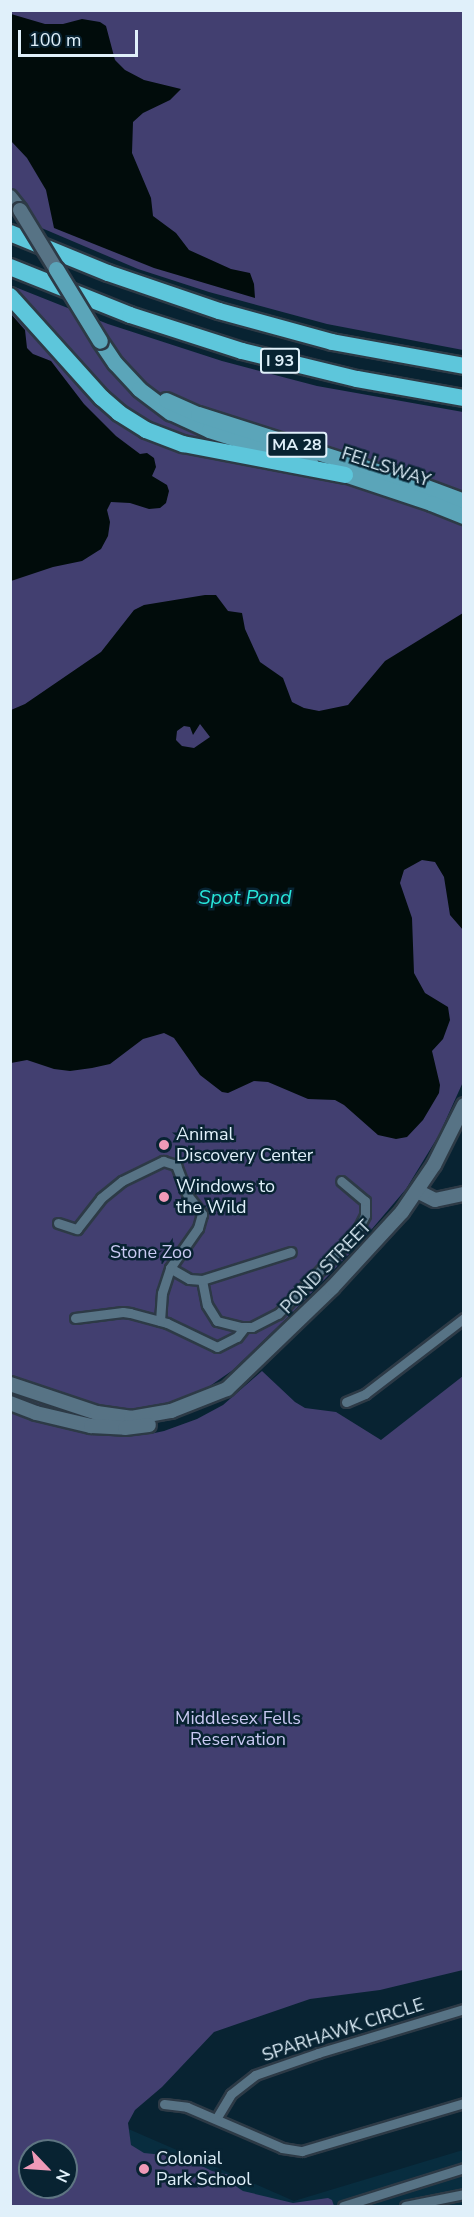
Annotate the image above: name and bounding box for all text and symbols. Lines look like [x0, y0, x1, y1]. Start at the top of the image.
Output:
scale bar [21, 18, 141, 56]
text: 100 m [29, 28, 81, 52]
road number: I 93 [259, 348, 301, 374]
road number: MA 28 [266, 432, 328, 458]
street label: FELLSWAY [339, 443, 433, 491]
water label: Spot Pond [198, 885, 292, 909]
place label: Animal Discovery Center [176, 1124, 313, 1166]
marker: Animal Discovery Center [157, 1138, 171, 1152]
place label: Windows to the Wild [176, 1176, 275, 1218]
marker: Windows to the Wild [157, 1190, 171, 1204]
street label: POND STREET [276, 1216, 376, 1318]
park label: Stone Zoo [110, 1241, 192, 1263]
park label: Middlesex Fells Reservation [175, 1708, 301, 1750]
street label: SPARHAWK CIRCLE [259, 1994, 427, 2066]
north arrow [18, 2139, 78, 2199]
place label: Colonial Park School [156, 2148, 252, 2190]
marker: Colonial Park School [137, 2162, 151, 2176]
text: N [50, 2166, 75, 2186]

